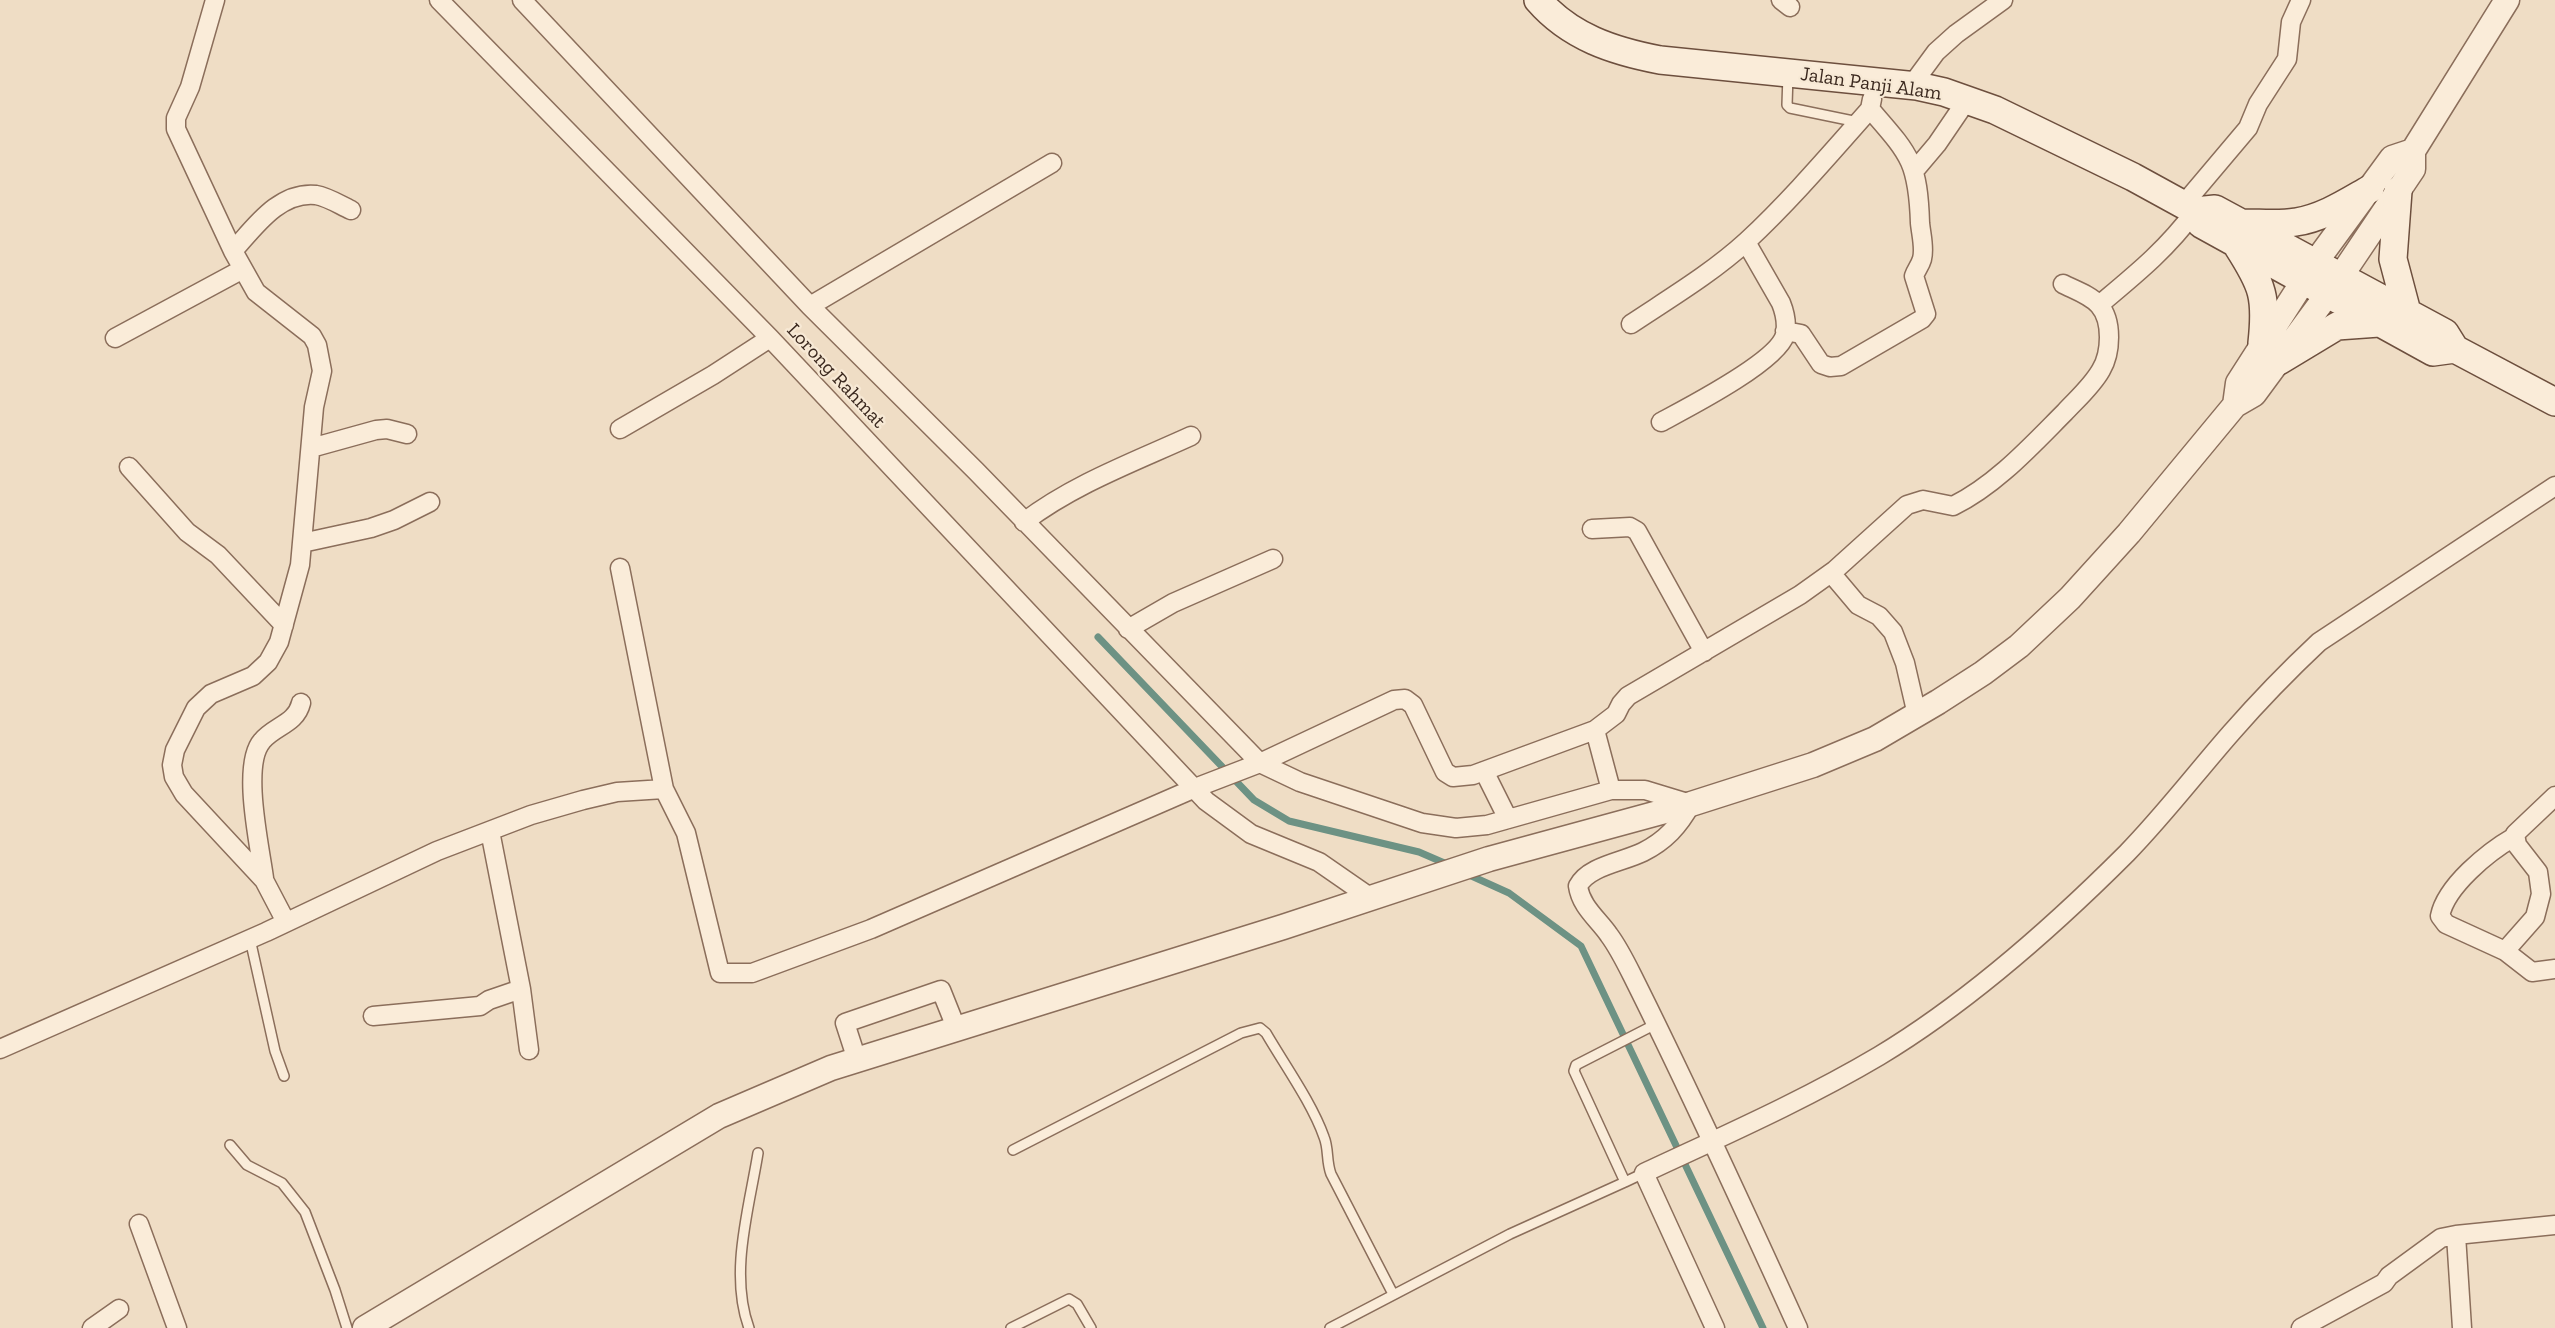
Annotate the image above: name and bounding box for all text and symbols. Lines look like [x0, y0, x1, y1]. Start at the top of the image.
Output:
street label: Jalan Panji Alam [1799, 62, 1943, 106]
street label: Lorong Rahmat [781, 319, 891, 433]

